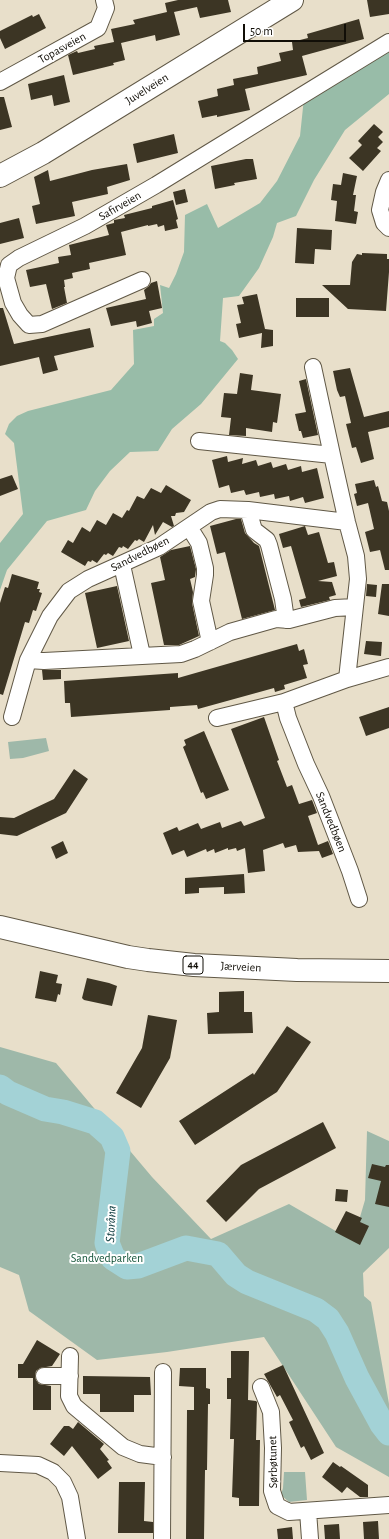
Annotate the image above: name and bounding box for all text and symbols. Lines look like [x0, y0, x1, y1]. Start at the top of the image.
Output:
scale bar [245, 16, 348, 42]
text: 50 m [250, 25, 273, 37]
street label: Topasveien [36, 29, 88, 67]
street label: Juvelveien [123, 70, 171, 108]
street label: Safirveien [96, 188, 144, 224]
street label: Sandvedbøen [108, 533, 172, 575]
street label: Sandvedbøen [312, 790, 350, 854]
road number: 44 [183, 956, 203, 974]
street label: Jærveien [220, 959, 262, 975]
water label: Storåna [102, 1205, 120, 1243]
park label: Sandvedparken [71, 1251, 143, 1265]
street label: Sørbøtunet [265, 1436, 281, 1488]

